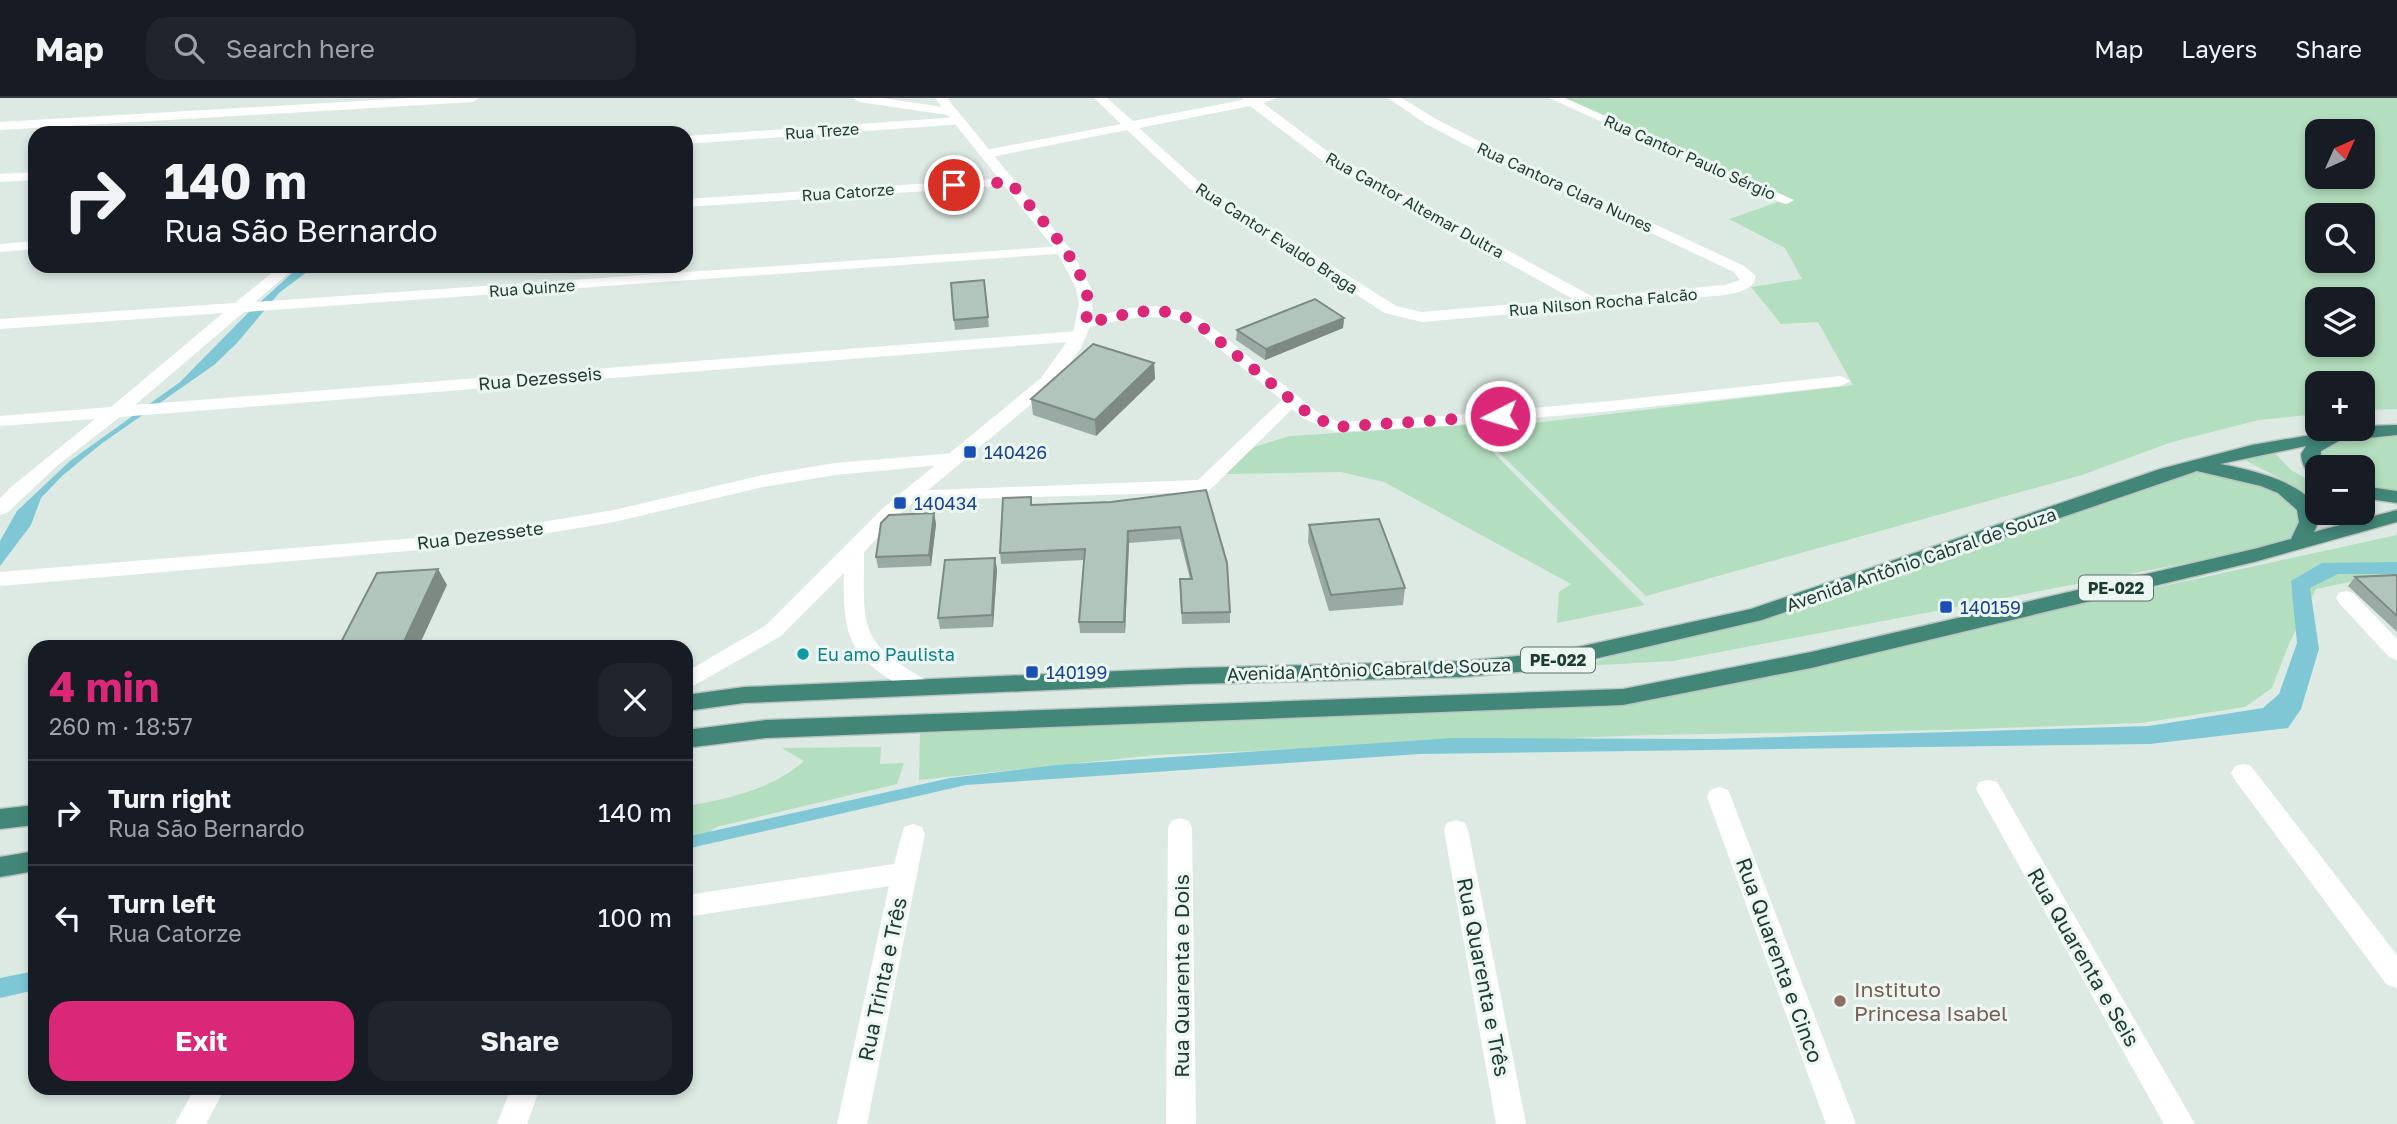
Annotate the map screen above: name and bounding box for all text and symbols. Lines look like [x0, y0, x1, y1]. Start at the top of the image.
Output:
search box [146, 17, 636, 80]
text: Map [35, 29, 104, 68]
icon: search [170, 29, 208, 67]
text: Search here [226, 33, 375, 64]
text: Map [2094, 34, 2143, 63]
text: Layers [2181, 34, 2257, 63]
text: Share [2295, 34, 2362, 63]
street label: Rua Cantor Paulo Sérgio [1601, 110, 1779, 204]
street label: Rua Treze [784, 118, 860, 144]
north arrow [2305, 119, 2375, 189]
map controls [2305, 119, 2375, 525]
street label: Rua Cantora Clara Nunes [1474, 137, 1656, 237]
street label: Rua Cantor Altemar Dultra [1322, 148, 1508, 262]
text: 140 m [164, 151, 307, 210]
icon: right [49, 154, 140, 245]
pin [924, 155, 984, 215]
icon: arrive [935, 166, 973, 204]
street label: Rua Cantor Evaldo Braga [1192, 178, 1362, 298]
street label: Rua Catorze [801, 179, 895, 205]
button: search [2305, 203, 2375, 273]
text: Rua São Bernardo [164, 211, 438, 249]
street label: Rua Quinze [488, 275, 576, 301]
street label: Rua Nilson Rocha Falcão [1508, 284, 1698, 320]
button: layers [2305, 287, 2375, 357]
street label: Rua Dezesseis [477, 362, 603, 394]
button: + [2305, 371, 2375, 441]
position arrow [1463, 379, 1537, 453]
place label: 140426 [984, 441, 1047, 463]
marker: 140426 [962, 444, 978, 460]
button: − [2305, 455, 2375, 525]
place label: 140434 [914, 492, 977, 514]
marker: 140434 [892, 495, 908, 511]
street label: Avenida Antônio Cabral de Souza [1783, 502, 2059, 616]
street label: Rua Dezessete [416, 516, 544, 554]
road number: PE-022 [2079, 575, 2153, 601]
place label: 140159 [1960, 596, 2021, 618]
marker: 140159 [1938, 599, 1954, 615]
place label: Eu amo Paulista [817, 643, 955, 665]
marker: Eu amo Paulista [795, 646, 811, 662]
road number: PE-022 [1521, 648, 1595, 673]
street label: Avenida Antônio Cabral de Souza [1227, 653, 1511, 685]
text: 4 min [49, 661, 159, 711]
place label: 140199 [1046, 661, 1107, 683]
button: close [598, 663, 672, 737]
marker: 140199 [1024, 664, 1040, 680]
text: 260 m · 18:57 [49, 712, 193, 740]
text: Turn right [108, 783, 231, 814]
icon: right [49, 794, 87, 832]
text: 140 m [598, 797, 672, 828]
text: Rua São Bernardo [108, 814, 305, 842]
street label: Rua Quarenta e Cinco [1731, 854, 1829, 1066]
street label: Rua Quarenta e Seis [2022, 863, 2146, 1051]
street label: Rua Quarenta e Dois [1168, 874, 1194, 1078]
street label: Rua Quarenta e Três [1452, 875, 1516, 1079]
text: Turn left [108, 888, 216, 919]
street label: Rua Trinta e Três [852, 895, 912, 1063]
icon: left [49, 899, 87, 937]
text: 100 m [598, 902, 672, 933]
text: Rua Catorze [108, 919, 242, 947]
place label: Instituto Princesa Isabel [1854, 976, 2008, 1026]
marker: Instituto Princesa Isabel [1832, 993, 1848, 1009]
button: Exit [49, 1001, 354, 1081]
button: Share [368, 1001, 672, 1081]

